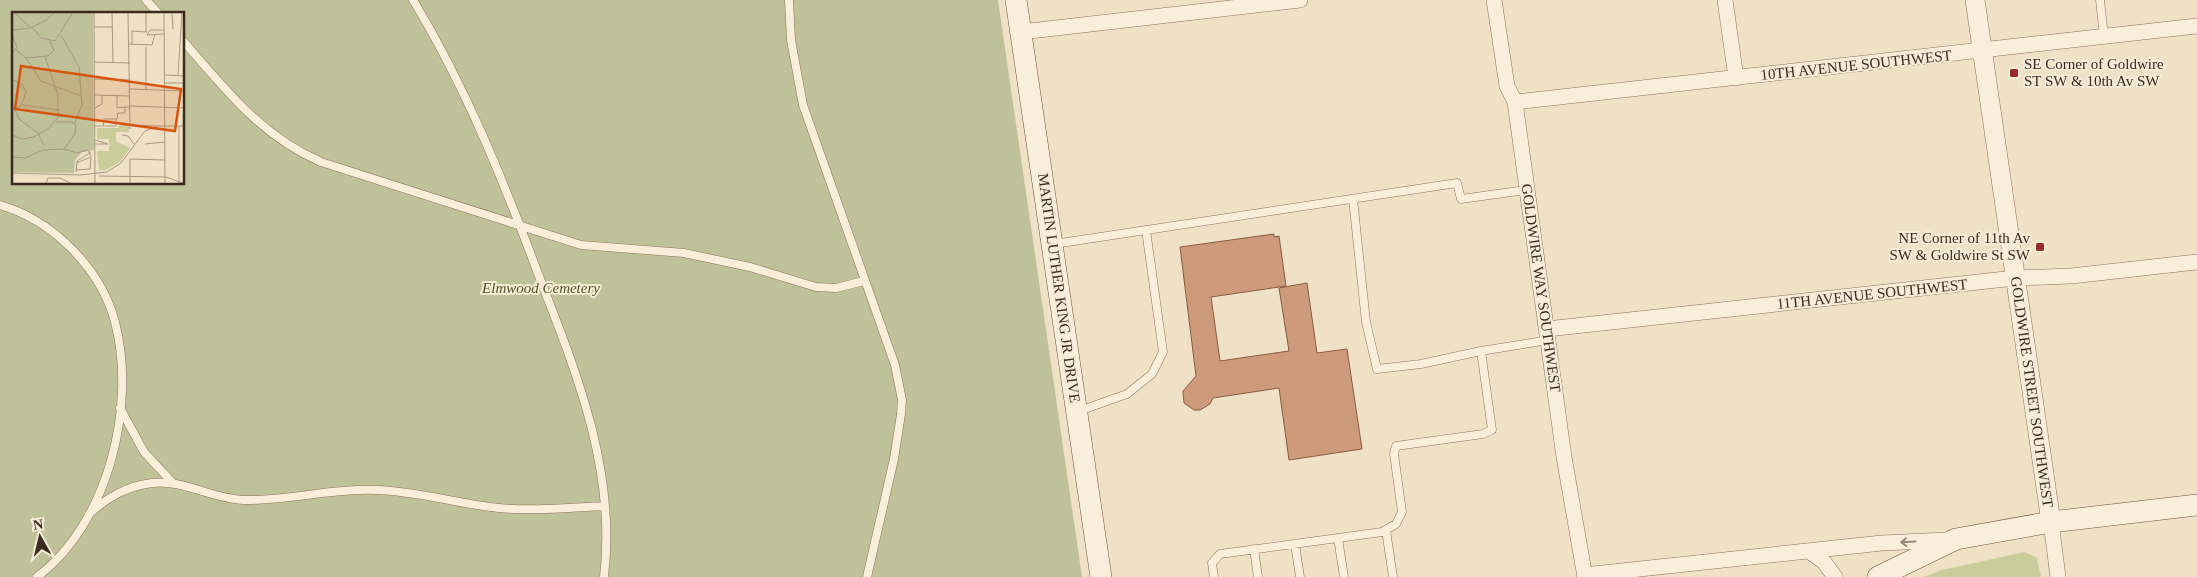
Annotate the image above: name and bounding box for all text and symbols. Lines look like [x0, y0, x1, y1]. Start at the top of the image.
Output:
inset map [12, 12, 185, 185]
street label: 10TH AVENUE SOUTHWEST [1760, 47, 1952, 83]
place label: SE Corner of Goldwire ST SW & 10th Av SW [2024, 56, 2164, 89]
marker: SE Corner of Goldwire ST SW & 10th Av SW [2008, 67, 2020, 79]
street label: MARTIN LUTHER KING JR DRIVE [1035, 172, 1083, 404]
street label: GOLDWIRE WAY SOUTHWEST [1518, 183, 1564, 393]
place label: NE Corner of 11th Av SW & Goldwire St SW [1889, 230, 2031, 263]
marker: NE Corner of 11th Av SW & Goldwire St SW [2034, 241, 2046, 253]
street label: GOLDWIRE STREET SOUTHWEST [2008, 275, 2056, 509]
street label: 11TH AVENUE SOUTHWEST [1776, 276, 1968, 312]
park label: Elmwood Cemetery [481, 280, 600, 296]
north arrow [15, 512, 65, 562]
text: N [32, 516, 44, 533]
one-way arrow [1900, 537, 1916, 546]

